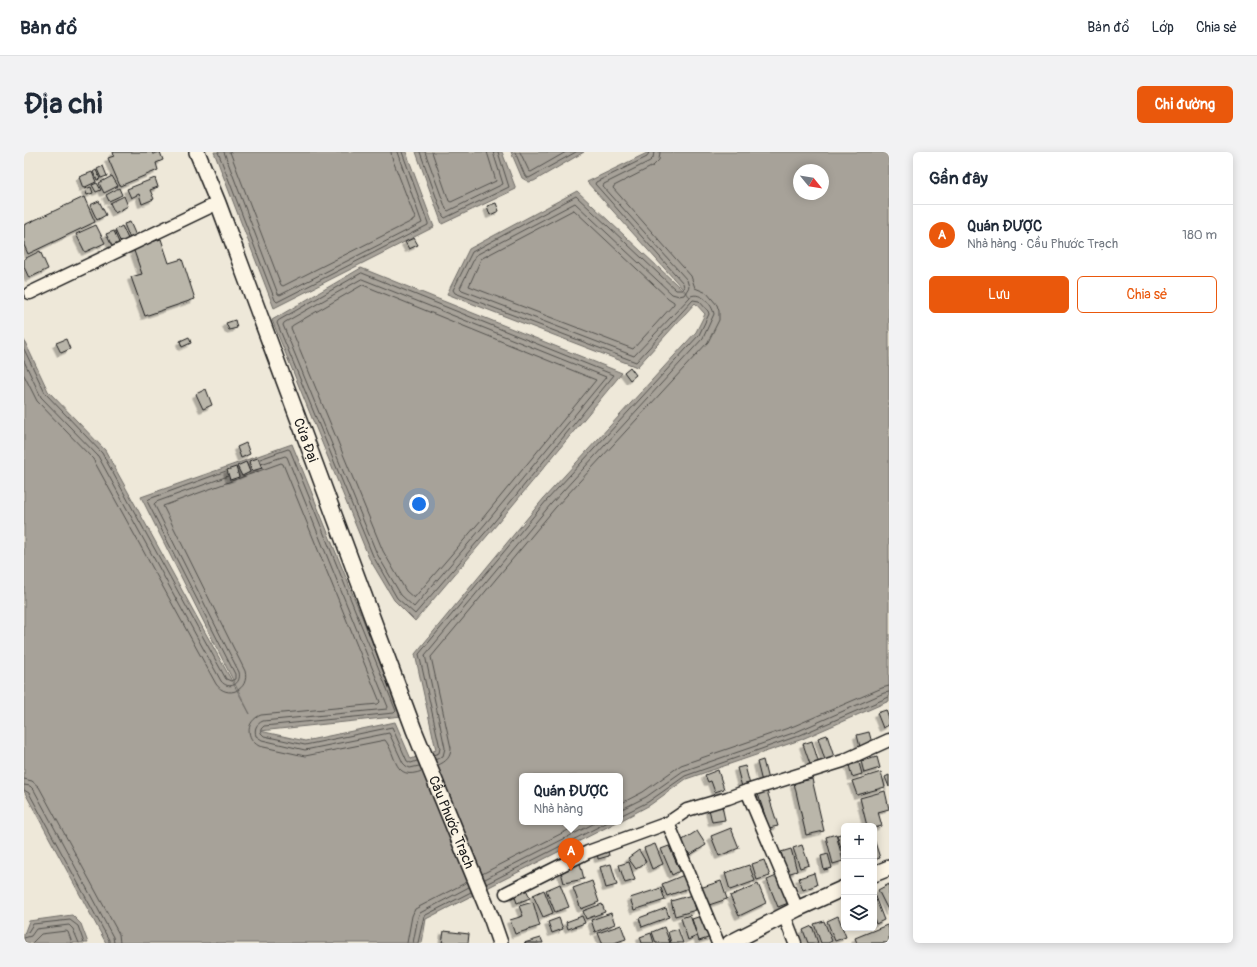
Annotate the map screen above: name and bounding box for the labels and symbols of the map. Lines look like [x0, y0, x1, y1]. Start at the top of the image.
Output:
north arrow [793, 164, 829, 200]
street label: Cửa Đại [290, 416, 322, 465]
your location [409, 494, 429, 514]
street label: Cầu Phước Trạch [425, 773, 478, 871]
pin: A [558, 838, 584, 871]

